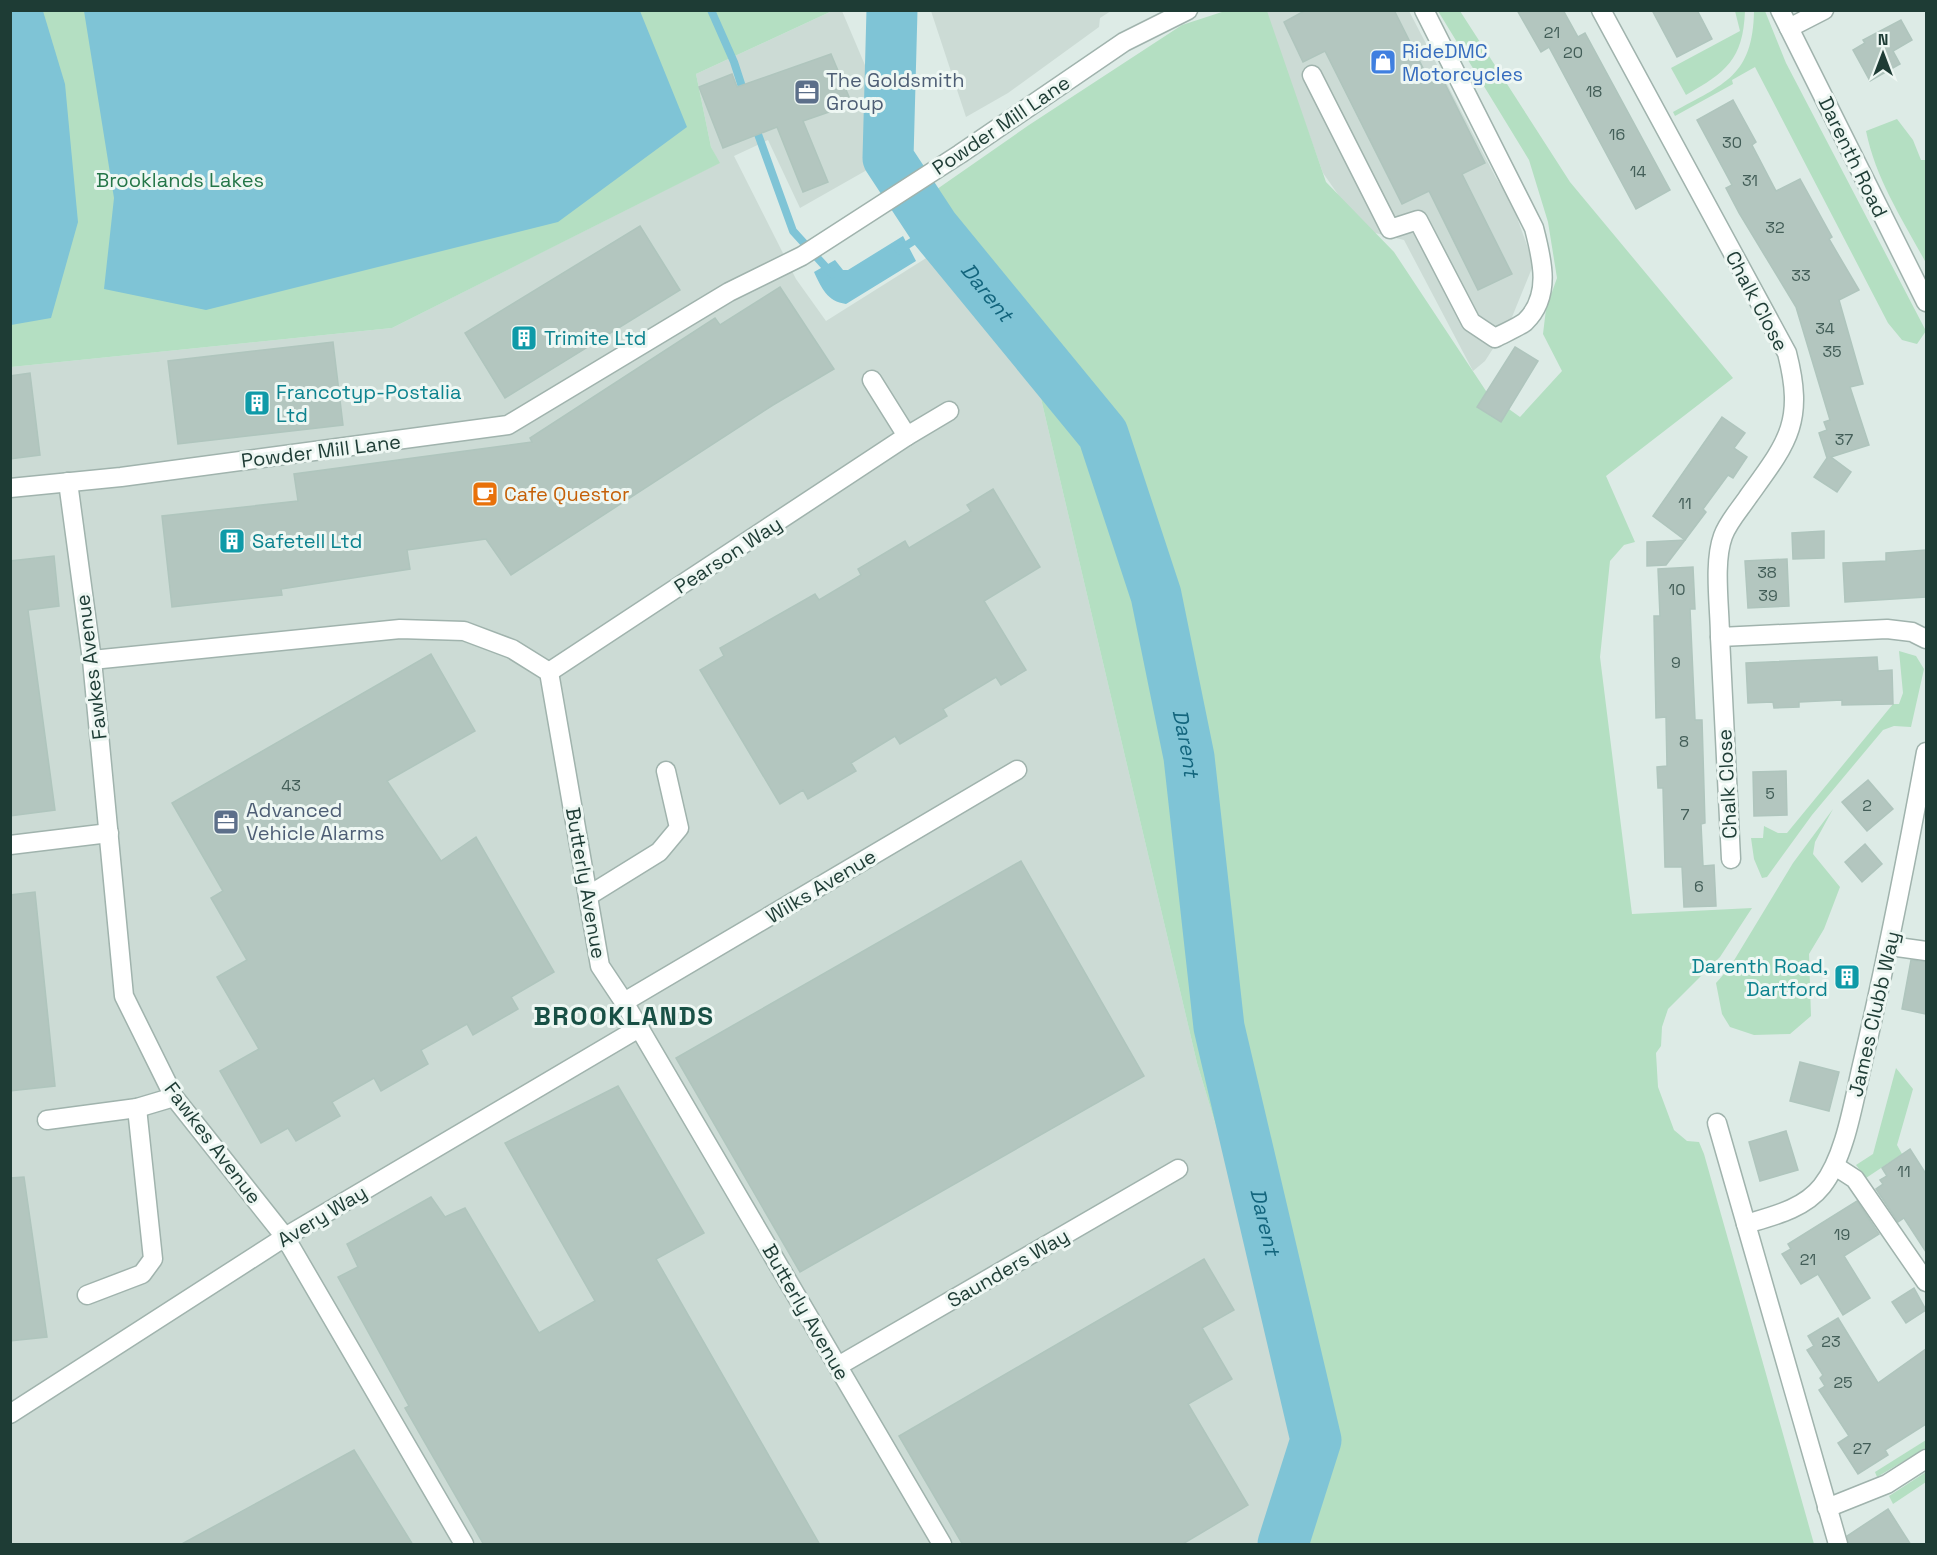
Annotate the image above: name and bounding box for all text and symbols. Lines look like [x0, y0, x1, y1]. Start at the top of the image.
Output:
house number: 21 [1544, 22, 1560, 43]
north arrow [1853, 24, 1913, 84]
text: N [1878, 29, 1888, 50]
place label: RideDMC Motorcycles [1402, 38, 1523, 87]
house number: 20 [1563, 42, 1583, 63]
shop icon: RideDMC Motorcycles [1368, 47, 1398, 77]
place label: The Goldsmith Group [826, 67, 964, 116]
street label: Powder Mill Lane [927, 69, 1075, 181]
office icon: The Goldsmith Group [792, 77, 822, 107]
house number: 18 [1586, 81, 1602, 102]
street label: Darenth Road [1813, 92, 1893, 222]
house number: 16 [1609, 124, 1625, 145]
house number: 30 [1722, 132, 1742, 153]
house number: 14 [1630, 161, 1646, 182]
park label: Brooklands Lakes [96, 167, 264, 193]
house number: 31 [1742, 170, 1758, 191]
house number: 32 [1765, 217, 1785, 238]
street label: Chalk Close [1720, 246, 1794, 356]
water label: Darent [955, 257, 1021, 329]
house number: 33 [1791, 265, 1811, 286]
house number: 34 [1815, 318, 1835, 339]
building icon: Trimite Ltd [509, 323, 539, 353]
place label: Trimite Ltd [544, 325, 646, 351]
house number: 35 [1822, 341, 1842, 362]
place label: Francotyp-Postalia Ltd [276, 379, 461, 428]
building icon: Francotyp-Postalia Ltd [242, 388, 272, 418]
street label: Powder Mill Lane [240, 428, 402, 474]
house number: 37 [1835, 429, 1853, 450]
cafe icon: Cafe Questor [470, 479, 500, 509]
place label: Cafe Questor [504, 481, 630, 507]
house number: 11 [1678, 493, 1692, 514]
street label: Pearson Way [669, 511, 787, 599]
building icon: Safetell Ltd [217, 526, 247, 556]
place label: Safetell Ltd [252, 528, 362, 554]
house number: 38 [1757, 562, 1777, 583]
house number: 10 [1669, 579, 1685, 600]
house number: 39 [1758, 585, 1778, 606]
street label: Fawkes Avenue [69, 593, 113, 741]
house number: 9 [1671, 652, 1681, 673]
water label: Darent [1167, 707, 1205, 781]
street label: Chalk Close [1711, 728, 1743, 840]
house number: 8 [1679, 731, 1689, 752]
house number: 43 [281, 775, 301, 796]
house number: 5 [1765, 783, 1775, 804]
house number: 2 [1862, 795, 1872, 816]
place label: Advanced Vehicle Alarms [246, 797, 385, 846]
house number: 7 [1680, 804, 1690, 825]
street label: Butterly Avenue [560, 805, 612, 961]
office icon: Advanced Vehicle Alarms [211, 807, 241, 837]
street label: Wilks Avenue [761, 843, 881, 929]
house number: 6 [1694, 876, 1704, 897]
street label: James Clubb Way [1842, 929, 1906, 1099]
place label: Darenth Road, Dartford [1692, 953, 1828, 1002]
building icon: Darenth Road, Dartford [1832, 962, 1862, 992]
district label: BROOKLANDS [533, 999, 715, 1033]
street label: Fawkes Avenue [159, 1077, 267, 1209]
house number: 11 [1897, 1161, 1911, 1182]
street label: Avery Way [272, 1179, 372, 1253]
water label: Darent [1244, 1186, 1287, 1260]
street label: Saunders Way [942, 1223, 1074, 1313]
house number: 19 [1834, 1224, 1850, 1245]
street label: Butterly Avenue [756, 1239, 856, 1385]
house number: 21 [1800, 1249, 1816, 1270]
house number: 23 [1821, 1331, 1841, 1352]
house number: 25 [1833, 1372, 1853, 1393]
house number: 27 [1853, 1438, 1871, 1459]

